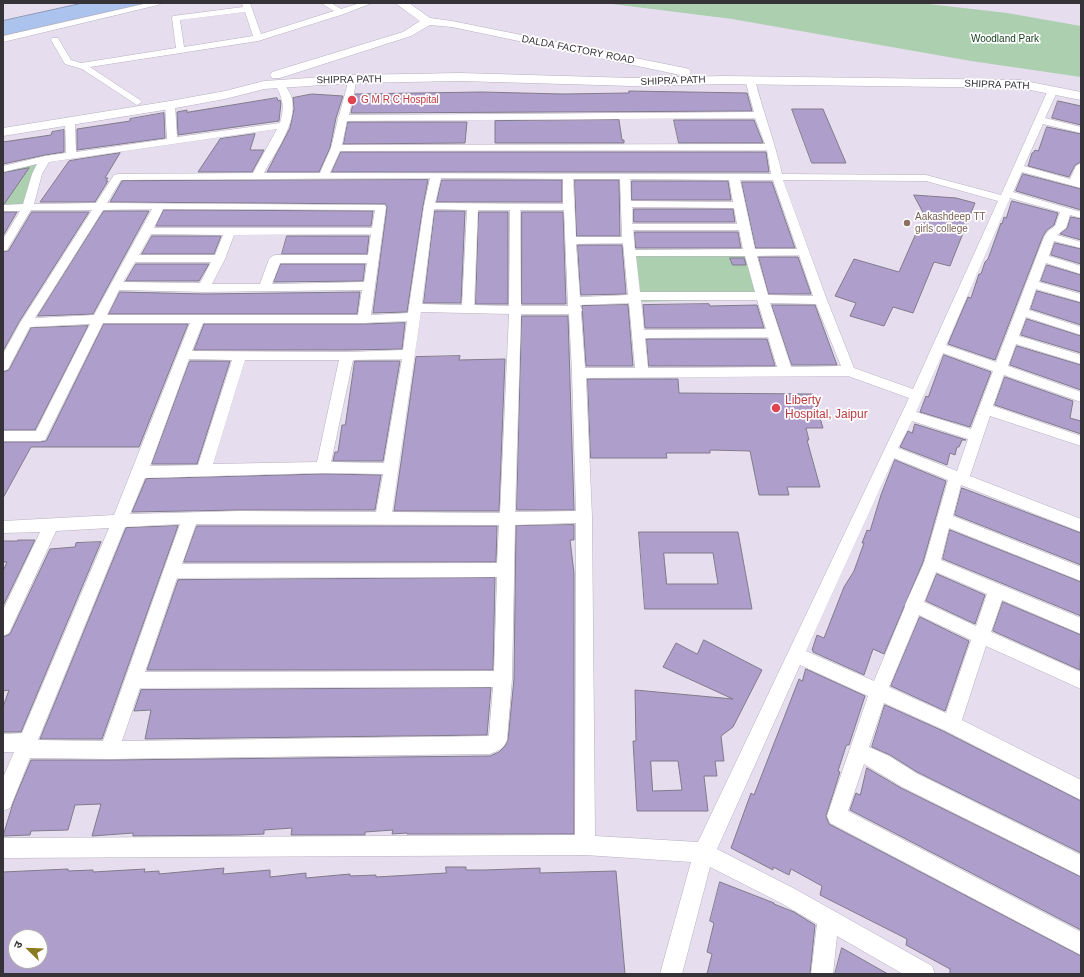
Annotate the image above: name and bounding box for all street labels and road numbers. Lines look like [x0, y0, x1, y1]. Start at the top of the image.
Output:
street label: DALDA FACTORY ROAD [521, 33, 635, 67]
street label: SHIPRA PATH [316, 73, 382, 87]
street label: SHIPRA PATH [640, 74, 706, 88]
street label: SHIPRA PATH [964, 78, 1030, 92]

